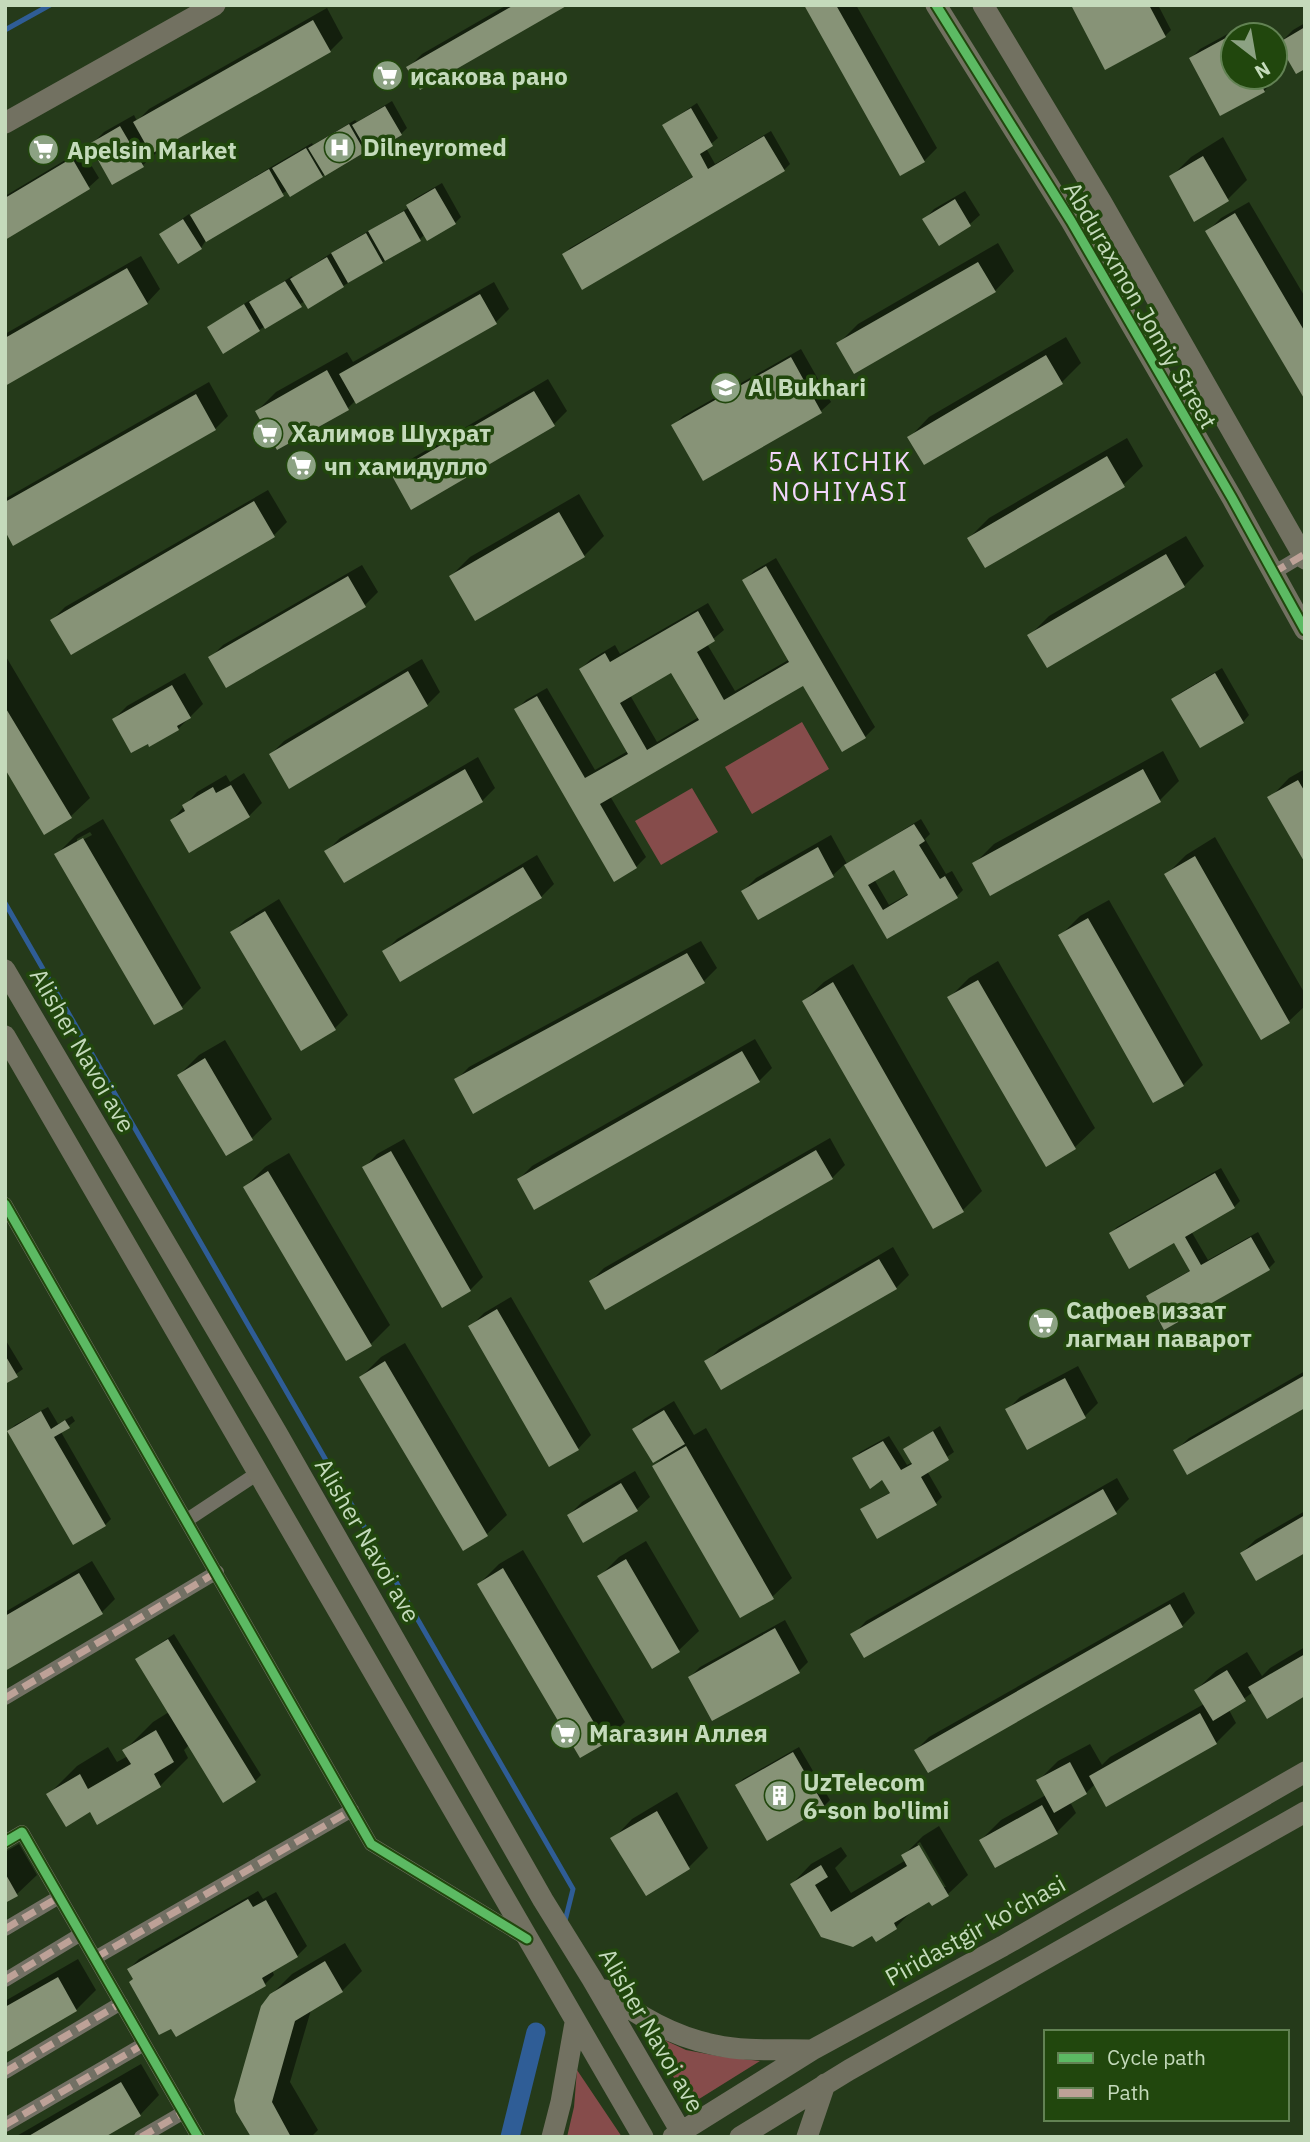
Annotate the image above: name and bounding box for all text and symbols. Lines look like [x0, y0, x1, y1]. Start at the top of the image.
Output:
north arrow [1219, 21, 1289, 91]
text: N [1251, 57, 1275, 84]
supermarket icon: исакова рано [370, 59, 404, 93]
place label: исакова рано [410, 60, 568, 92]
hospital icon: Dilneyromed [323, 130, 357, 164]
place label: Dilneyromed [363, 131, 507, 163]
supermarket icon: Apelsin Market [27, 133, 61, 167]
place label: Apelsin Market [67, 134, 237, 166]
street label: Abduraxmon Jomiy Street [1057, 176, 1225, 434]
school or university icon: Al Bukhari [708, 370, 742, 404]
place label: Al Bukhari [748, 371, 866, 403]
supermarket icon: Халимов Шухрат [251, 416, 285, 450]
place label: Халимов Шухрат [291, 417, 491, 449]
district label: 5A KICHIK NOHIYASI [768, 444, 912, 508]
supermarket icon: чп хамидулло [284, 449, 318, 483]
place label: чп хамидулло [324, 450, 488, 482]
street label: Alisher Navoi ave [23, 962, 143, 1138]
place label: Сафоев иззат лагман паварот [1066, 1294, 1252, 1354]
supermarket icon: Сафоев иззат лагман паварот [1026, 1307, 1060, 1341]
street label: Alisher Navoi ave [308, 1452, 428, 1628]
supermarket icon: Магазин Аллея [549, 1716, 583, 1750]
place label: Магазин Аллея [589, 1717, 768, 1749]
place label: UzTelecom 6-son bo'limi [803, 1766, 949, 1826]
building icon: UzTelecom 6-son bo'limi [763, 1779, 797, 1813]
street label: Piridastgir ko'chasi [879, 1867, 1071, 1993]
street label: Alisher Navoi ave [592, 1942, 712, 2118]
legend [1044, 2030, 1289, 2121]
text: Cycle path [1107, 2043, 1206, 2071]
text: Path [1107, 2078, 1150, 2106]

